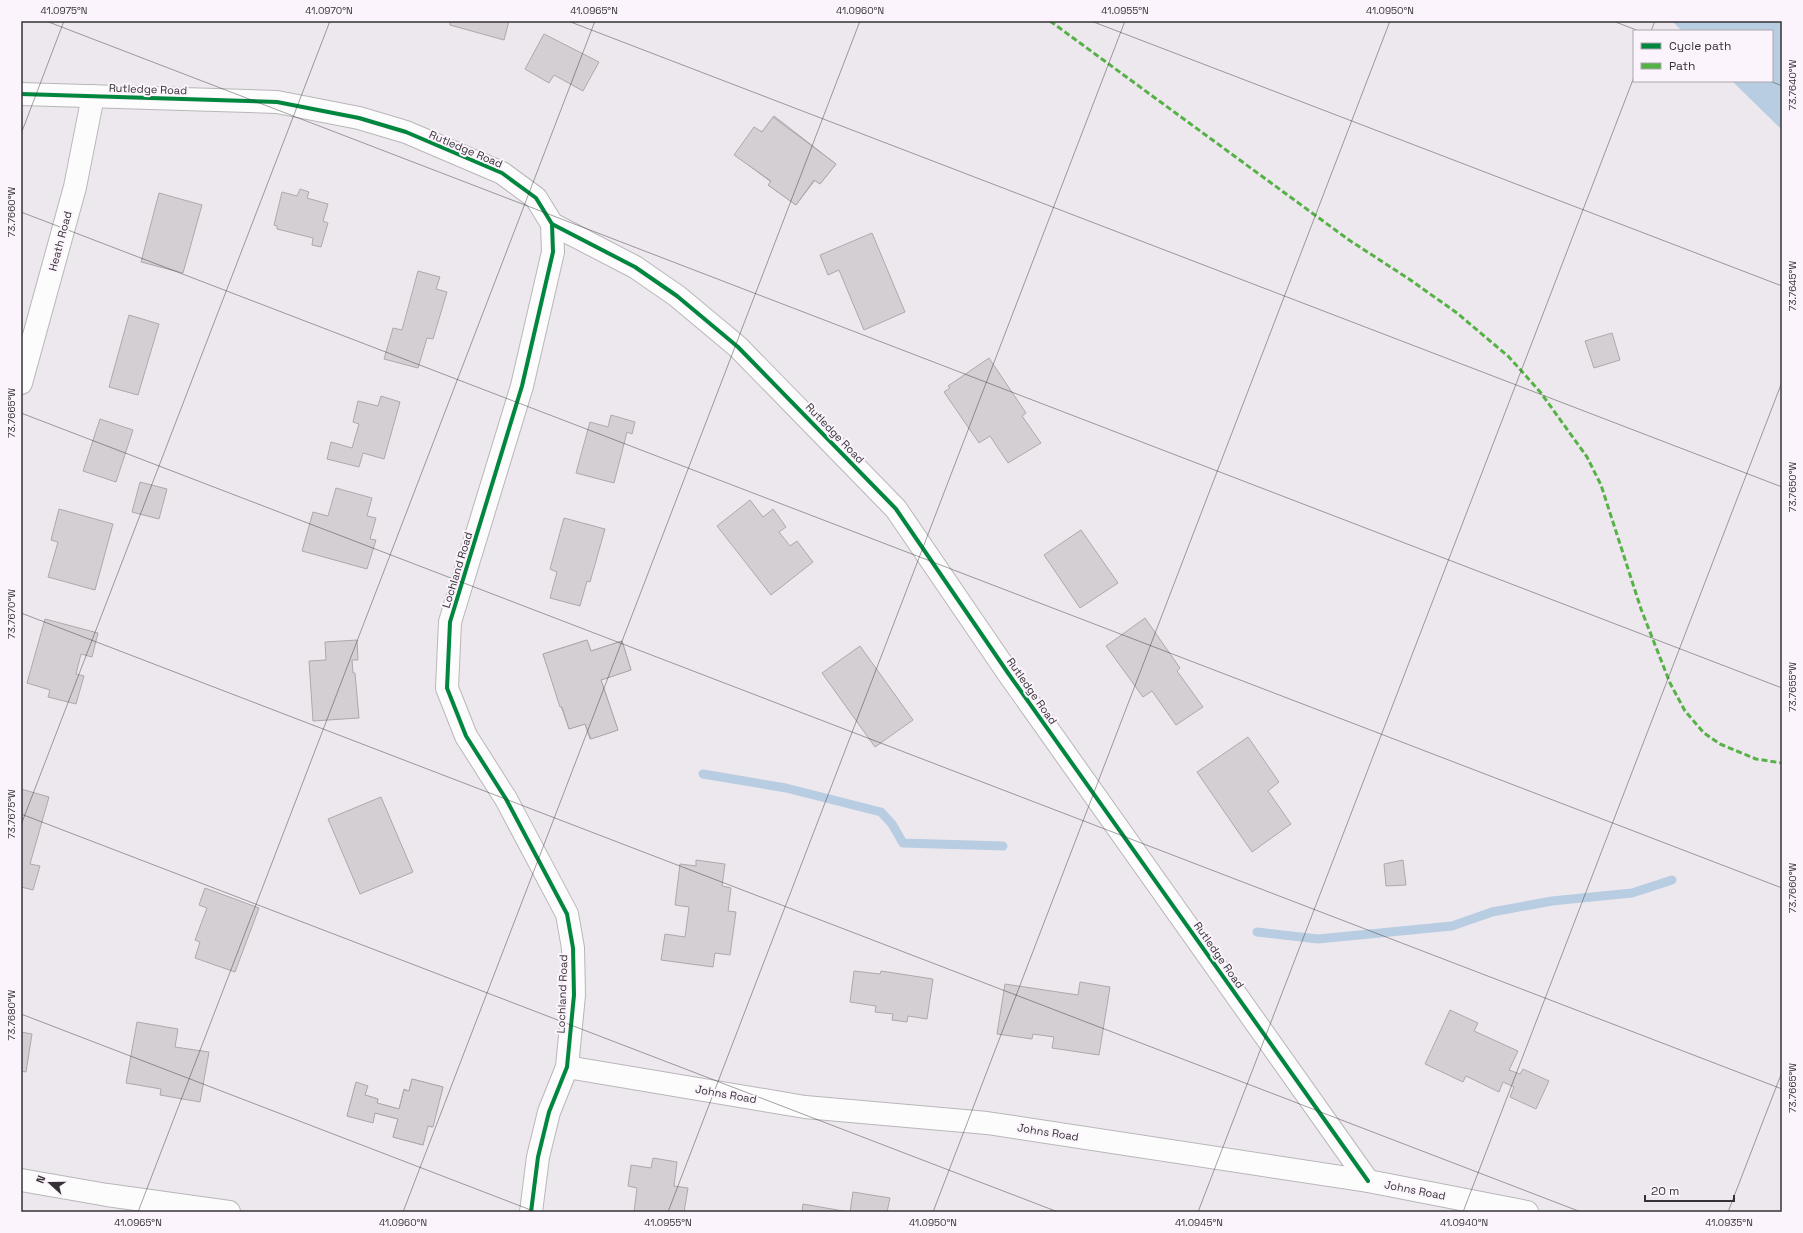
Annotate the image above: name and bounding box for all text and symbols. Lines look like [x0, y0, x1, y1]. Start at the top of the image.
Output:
text: 41.0975°N [41, 4, 87, 17]
text: 41.0970°N [305, 4, 353, 17]
text: 41.0965°N [570, 4, 618, 17]
text: 41.0960°N [836, 4, 884, 17]
text: 41.0955°N [1101, 4, 1149, 17]
text: 41.0950°N [1366, 4, 1414, 17]
legend [1633, 30, 1773, 82]
text: Cycle path [1669, 38, 1731, 54]
text: Path [1669, 58, 1695, 74]
text: 73.7640°W [1786, 59, 1799, 110]
street label: Rutledge Road [109, 81, 187, 97]
street label: Rutledge Road [427, 127, 505, 171]
text: 73.7660°W [5, 186, 18, 237]
street label: Heath Road [45, 210, 75, 272]
text: 73.7645°W [1786, 261, 1799, 311]
text: 73.7665°W [5, 388, 18, 438]
street label: Rutledge Road [803, 400, 867, 466]
text: 73.7650°W [1786, 462, 1799, 512]
street label: Lochland Road [439, 530, 475, 610]
text: 73.7670°W [5, 589, 18, 639]
street label: Rutledge Road [1004, 655, 1060, 727]
text: 73.7655°W [1786, 662, 1799, 712]
text: 73.7675°W [5, 789, 18, 839]
text: 73.7660°W [1786, 862, 1799, 913]
street label: Rutledge Road [1191, 919, 1247, 991]
street label: Lochland Road [554, 954, 570, 1034]
text: 73.7680°W [5, 989, 18, 1040]
text: 73.7665°W [1786, 1063, 1799, 1113]
street label: Johns Road [694, 1082, 758, 1106]
street label: Johns Road [1016, 1120, 1080, 1144]
north arrow [30, 1163, 70, 1203]
text: N [33, 1173, 49, 1185]
street label: Johns Road [1383, 1177, 1447, 1203]
scale bar [1645, 1177, 1734, 1203]
text: 20 m [1651, 1183, 1679, 1199]
text: 41.0965°N [114, 1216, 162, 1229]
text: 41.0960°N [379, 1216, 427, 1229]
text: 41.0955°N [644, 1216, 692, 1229]
text: 41.0950°N [909, 1216, 957, 1229]
text: 41.0945°N [1175, 1216, 1223, 1229]
text: 41.0940°N [1440, 1216, 1488, 1229]
text: 41.0935°N [1705, 1216, 1753, 1229]

